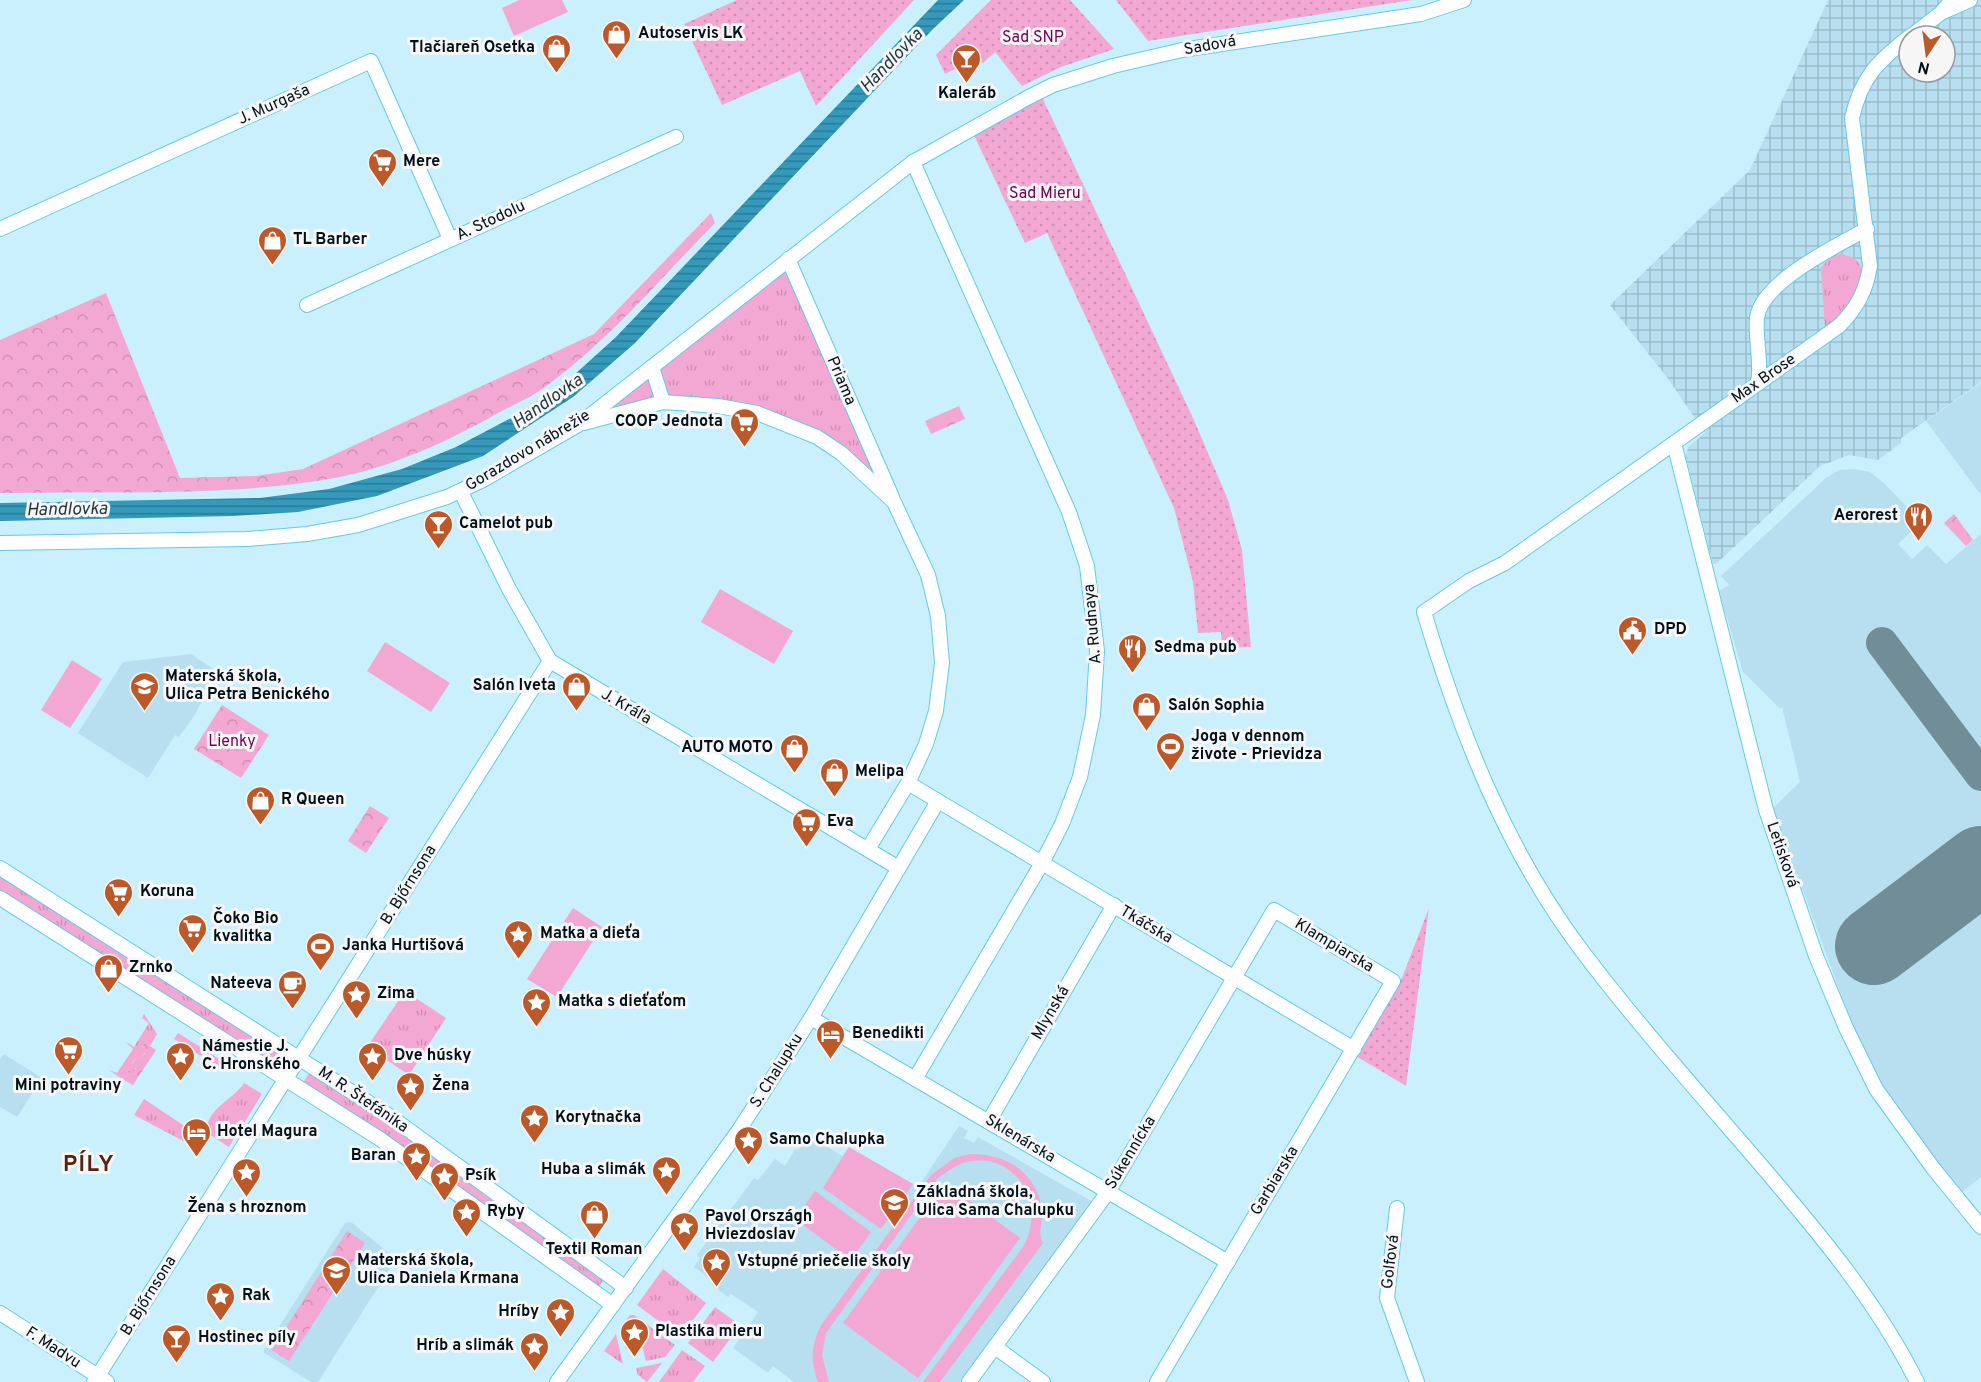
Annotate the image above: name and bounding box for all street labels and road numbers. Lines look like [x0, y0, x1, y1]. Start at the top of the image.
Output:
street label: Sadová [1182, 32, 1238, 60]
street label: J. Murgaša [235, 80, 313, 130]
street label: A. Stodolu [453, 196, 529, 246]
street label: Max Brose [1728, 350, 1800, 408]
street label: Priama [822, 354, 860, 408]
street label: Gorazdovo nábrežie [462, 406, 594, 496]
street label: A. Rudnaya [1080, 583, 1106, 665]
street label: J. Kráľa [597, 685, 655, 729]
street label: Letisková [1761, 820, 1803, 890]
street label: B. Bjőrnsona [377, 841, 441, 929]
street label: Tkáčska [1116, 901, 1176, 949]
street label: Klampiarska [1291, 915, 1377, 977]
street label: Mlynská [1028, 982, 1074, 1044]
street label: S. Chalupku [746, 1030, 808, 1112]
street label: M. R. Štefánika [314, 1061, 413, 1138]
street label: Sklenárska [981, 1110, 1059, 1168]
street label: Súkennícka [1101, 1113, 1161, 1193]
street label: Garbiarska [1246, 1143, 1304, 1219]
street label: Golfová [1378, 1234, 1404, 1290]
street label: B. Bjőrnsona [117, 1252, 181, 1340]
street label: F. Madvu [21, 1323, 85, 1373]

